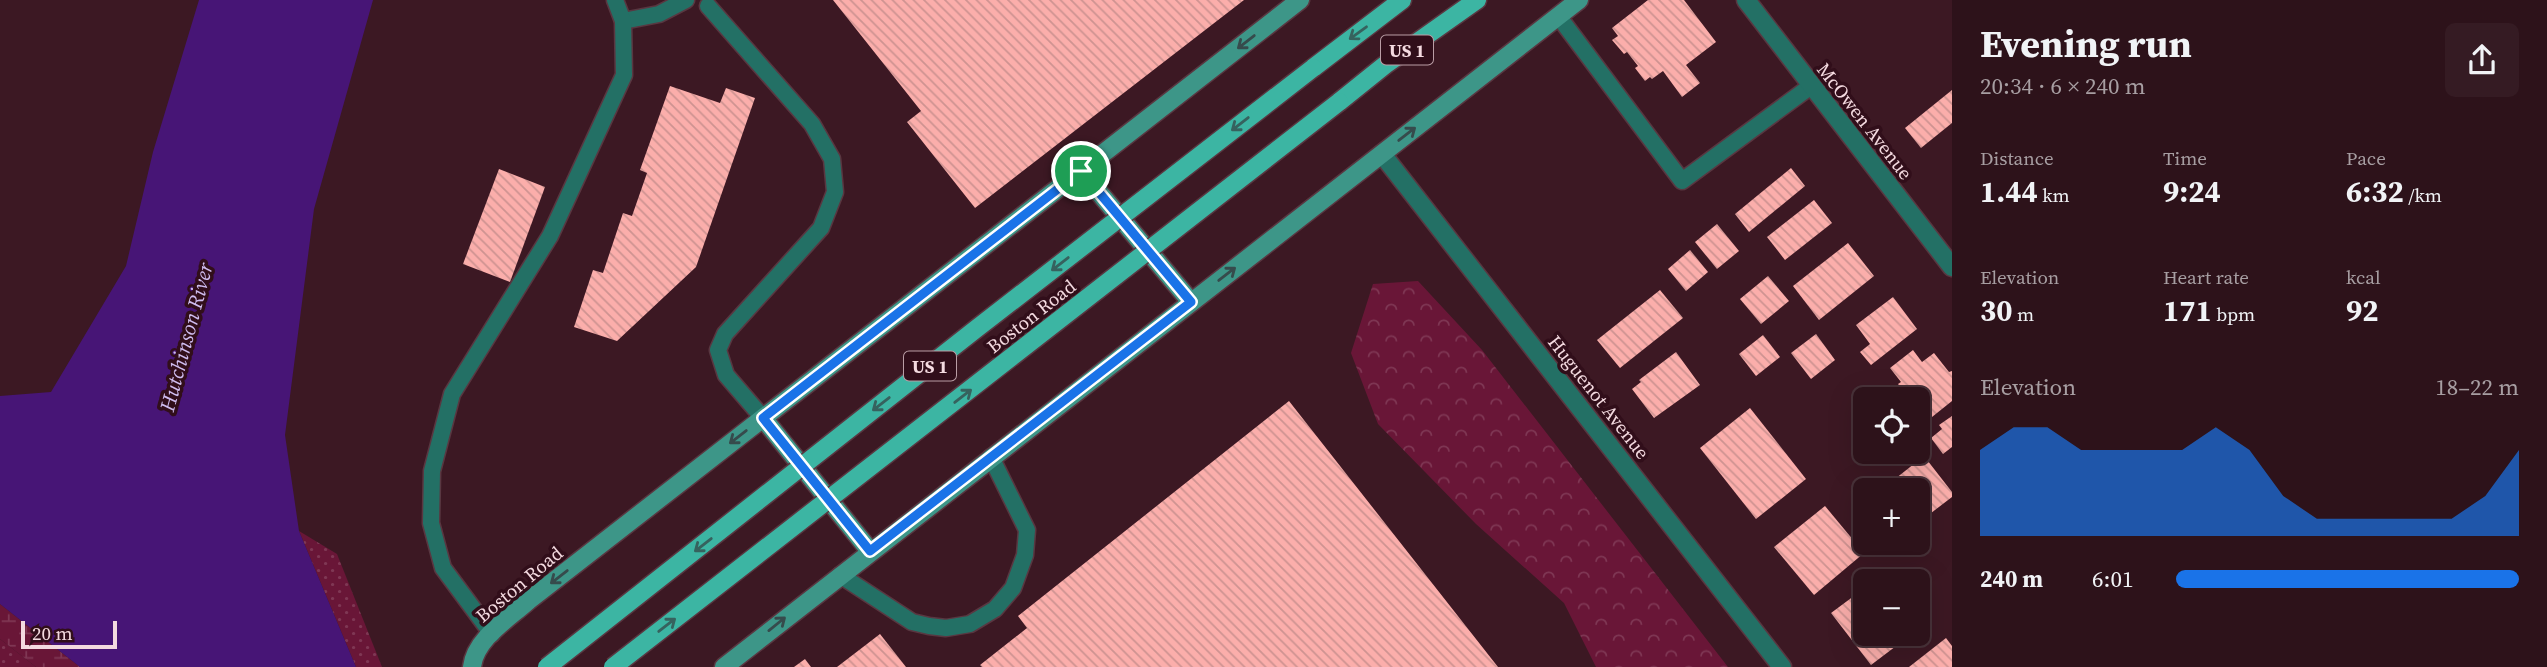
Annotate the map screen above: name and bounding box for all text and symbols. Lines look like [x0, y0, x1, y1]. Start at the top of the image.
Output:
text: Evening run [1980, 18, 2192, 70]
button: share [2445, 23, 2519, 97]
one-way arrow [1349, 26, 1367, 41]
one-way arrow [1238, 34, 1256, 49]
road number: US 1 [1381, 36, 1433, 64]
street label: McOwen Avenue [1811, 57, 1919, 185]
text: 20:34 · 6 × 240 m [1980, 70, 2146, 102]
one-way arrow [1231, 116, 1250, 131]
one-way arrow [1397, 127, 1416, 142]
pin [1051, 141, 1111, 201]
text: Distance [1980, 145, 2054, 171]
text: Time [2163, 145, 2207, 171]
text: Pace [2346, 145, 2386, 171]
icon: arrive [1062, 152, 1100, 190]
text: 1.44 [1980, 171, 2038, 212]
text: 9:24 [2163, 171, 2221, 212]
text: 6:32 [2346, 171, 2404, 212]
text: km [2038, 182, 2070, 208]
text: /km [2404, 182, 2442, 208]
one-way arrow [1052, 256, 1070, 271]
water label: Hutchinson River [152, 259, 220, 416]
text: Elevation [1980, 264, 2059, 290]
text: Heart rate [2163, 264, 2249, 290]
text: kcal [2346, 264, 2381, 290]
one-way arrow [1218, 266, 1236, 281]
street label: Boston Road [981, 273, 1081, 359]
text: 30 [1980, 290, 2013, 331]
text: 171 [2163, 290, 2212, 331]
text: 92 [2346, 290, 2379, 331]
text: m [2013, 301, 2034, 327]
text: bpm [2212, 301, 2255, 327]
street label: Huguenot Avenue [1542, 330, 1656, 464]
road number: US 1 [904, 352, 956, 380]
text: Elevation [1980, 371, 2076, 403]
text: 18–22 m [2435, 371, 2519, 403]
map controls [1853, 387, 1930, 646]
button: locate [1853, 387, 1930, 464]
one-way arrow [954, 388, 972, 404]
one-way arrow [873, 396, 891, 411]
one-way arrow [730, 430, 748, 445]
button: + [1853, 478, 1930, 555]
one-way arrow [694, 538, 713, 553]
street label: Boston Road [470, 540, 568, 628]
text: 240 m [1980, 563, 2043, 595]
text: 6:01 [2092, 563, 2133, 595]
button: − [1853, 569, 1930, 646]
one-way arrow [550, 570, 568, 585]
one-way arrow [768, 617, 786, 632]
scale bar [21, 618, 117, 650]
one-way arrow [657, 618, 676, 633]
text: 20 m [32, 620, 73, 646]

